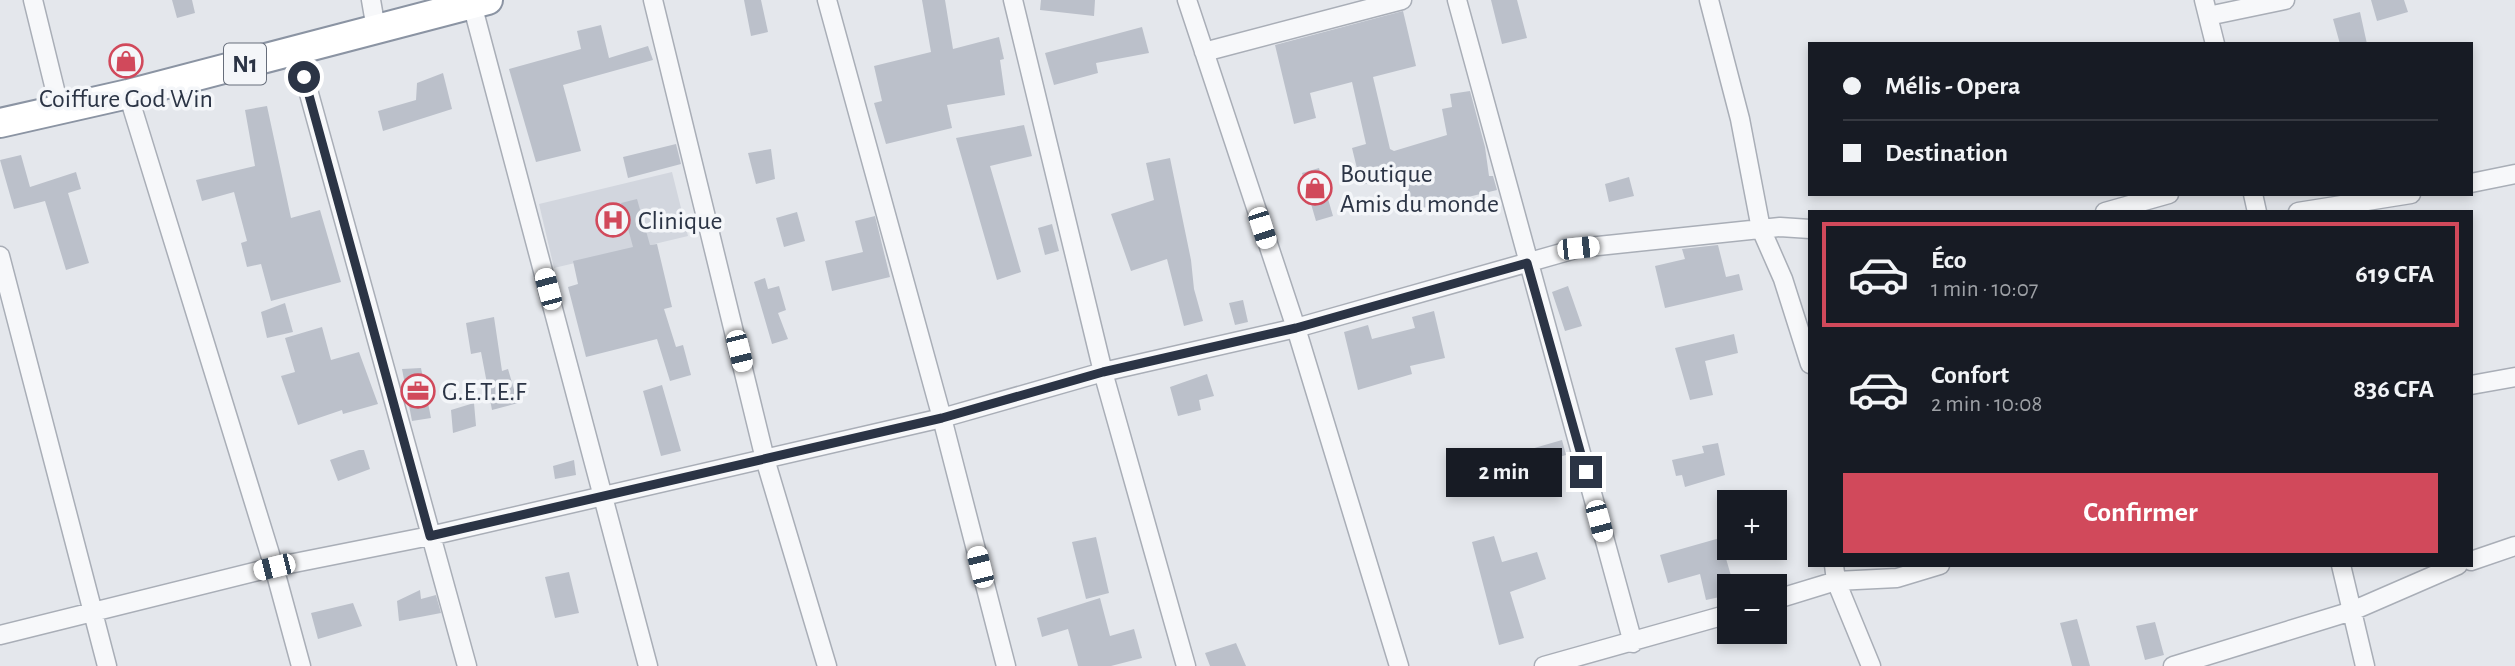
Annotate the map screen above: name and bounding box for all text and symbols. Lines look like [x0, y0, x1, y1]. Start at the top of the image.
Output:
shop icon: Coiffure God Win [107, 42, 145, 80]
road number: N1 [224, 43, 266, 84]
route start [288, 61, 320, 93]
text: Mélis - Opera [1885, 73, 2021, 99]
place label: Coiffure God Win [39, 86, 213, 112]
text: Destination [1885, 140, 2008, 166]
place label: Boutique Amis du monde [1340, 161, 1499, 217]
shop icon: Boutique Amis du monde [1296, 169, 1334, 207]
hospital icon: Clinique [594, 201, 632, 239]
car [1246, 205, 1279, 251]
place label: Clinique [638, 208, 722, 234]
car [1557, 235, 1600, 261]
icon: car [1847, 243, 1910, 306]
text: Éco [1931, 247, 1967, 273]
text: 619 CFA [2355, 261, 2434, 287]
car [533, 266, 564, 312]
text: 1 min · 10:07 [1931, 278, 2038, 301]
car [724, 328, 755, 374]
icon: car [1847, 358, 1910, 421]
text: Confort [1931, 362, 2009, 388]
office icon: G.E.T.E.F [399, 372, 437, 410]
text: 836 CFA [2353, 376, 2434, 402]
place label: G.E.T.E.F [442, 379, 527, 405]
text: 2 min · 10:08 [1931, 393, 2042, 416]
callout: 2 min [1446, 448, 1562, 496]
route end [1570, 456, 1602, 488]
text: 2 min [1478, 461, 1530, 484]
button: Confirmer [1843, 473, 2438, 553]
map controls [1717, 490, 1787, 644]
button: + [1717, 490, 1787, 560]
car [1584, 498, 1615, 544]
car [965, 544, 996, 590]
car [252, 552, 297, 582]
button: − [1717, 574, 1787, 644]

